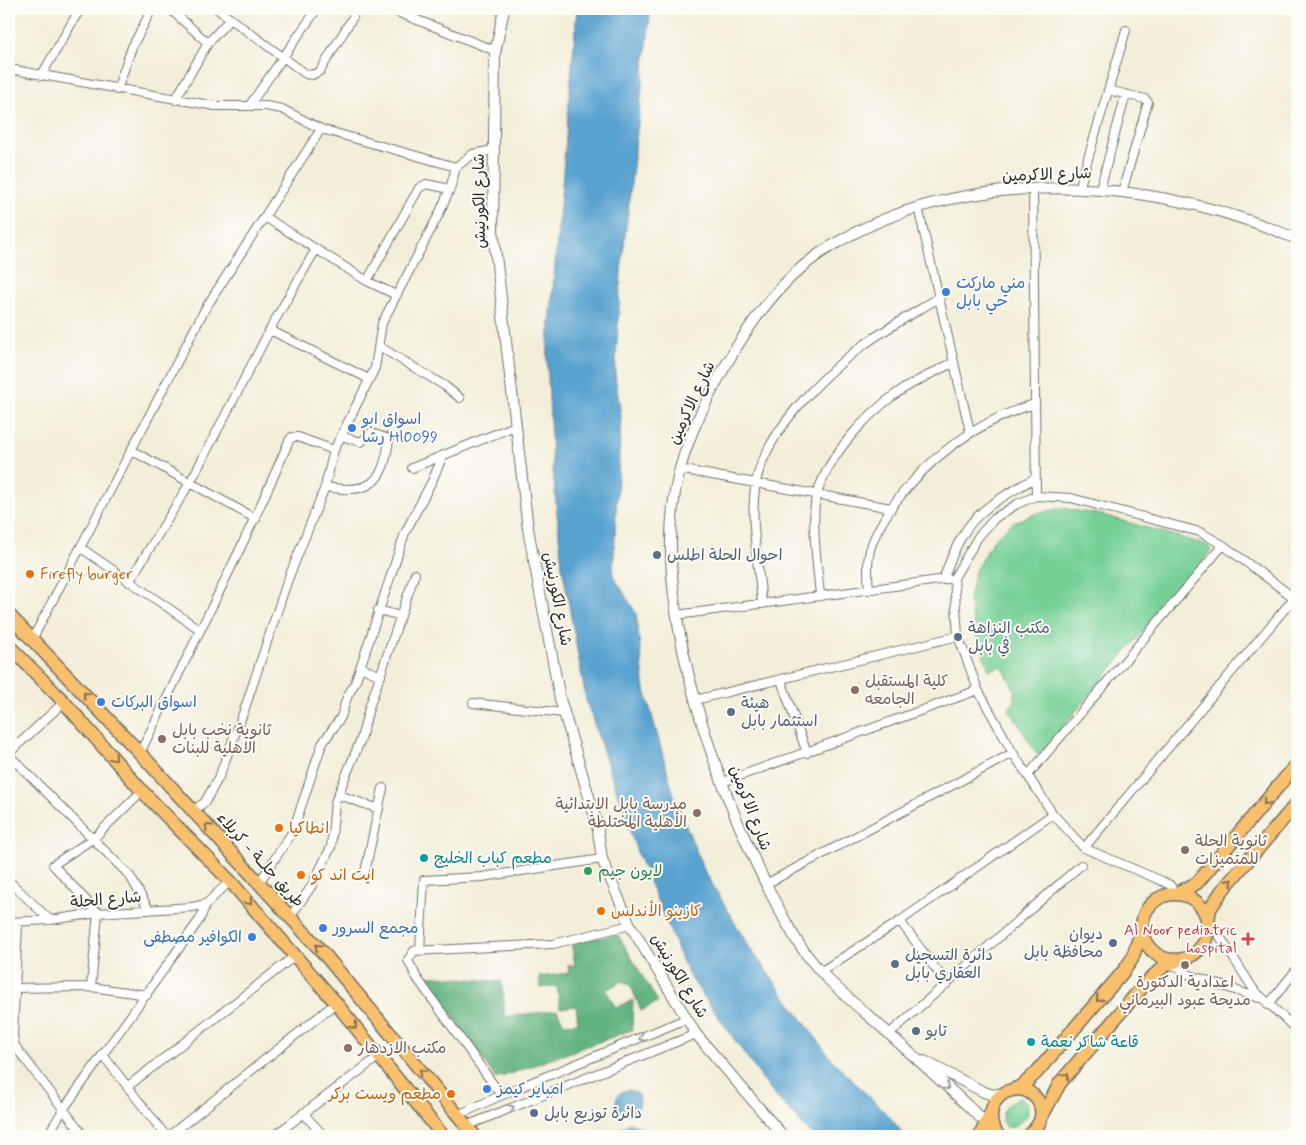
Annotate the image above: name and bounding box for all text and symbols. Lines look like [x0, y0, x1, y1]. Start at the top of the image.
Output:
street label: شارع الكورنيش [469, 153, 491, 249]
street label: شارع الاكرمين [1002, 163, 1092, 187]
place label: مني ماركت حي بابل [956, 273, 1025, 315]
marker: مني ماركت حي بابل [940, 286, 952, 298]
street label: شارع الاكرمين [664, 358, 720, 448]
place label: اسواق ابو رشا Hl0099 [360, 409, 438, 448]
marker: اسواق ابو رشا Hl0099 [346, 422, 358, 434]
place label: احوال الحلة اطلس [667, 545, 783, 566]
marker: احوال الحلة اطلس [651, 549, 663, 561]
street label: شارع الكورنيش [538, 550, 576, 648]
place label: Firefly burger [40, 564, 133, 585]
marker: Firefly burger [24, 568, 36, 580]
place label: مكتب النزاهة في بابل [968, 618, 1050, 657]
marker: مكتب النزاهة في بابل [952, 631, 964, 643]
place label: كلية المستقبل الجامعه [865, 671, 948, 710]
marker: كلية المستقبل الجامعه [849, 684, 861, 696]
one-way arrow [83, 691, 92, 700]
place label: اسواق البركات [111, 692, 197, 713]
place label: هيئة استثمار بابل [741, 693, 818, 732]
marker: اسواق البركات [95, 696, 107, 708]
marker: هيئة استثمار بابل [725, 706, 737, 718]
place label: ثانوية نخب بابل الاهلية للبنات [172, 720, 273, 759]
marker: ثانوية نخب بابل الاهلية للبنات [156, 733, 168, 745]
one-way arrow [108, 753, 117, 762]
street label: شارع الاكرمين [724, 762, 776, 854]
place label: مدرسة بابل الابتدائية الأهلية المختلطة [556, 794, 687, 833]
one-way arrow [1263, 796, 1272, 805]
marker: مدرسة بابل الابتدائية الأهلية المختلطة [691, 807, 703, 819]
street label: طريق حلــة - كربلاء [212, 808, 308, 912]
place label: انطاكيا [289, 818, 329, 839]
marker: انطاكيا [273, 822, 285, 834]
one-way arrow [205, 824, 214, 833]
place label: ثانوية الحلة للمتميزات [1195, 831, 1268, 870]
marker: ثانوية الحلة للمتميزات [1179, 844, 1191, 856]
place label: مطعم كباب الخليج [434, 848, 552, 870]
marker: مطعم كباب الخليج [418, 852, 430, 864]
place label: لايون جيم [598, 861, 662, 883]
place label: ايت اند كو [310, 865, 375, 886]
marker: لايون جيم [582, 865, 594, 877]
marker: ايت اند كو [295, 869, 307, 881]
one-way arrow [1224, 879, 1232, 888]
street label: شارع الحلة [70, 886, 142, 914]
one-way arrow [243, 897, 252, 906]
place label: كازينو الأندلس [611, 900, 701, 922]
marker: كازينو الأندلس [595, 905, 607, 917]
place label: مجمع السرور [331, 918, 418, 939]
place label: Al Noor pediatric hospital [1124, 920, 1237, 959]
marker: مجمع السرور [317, 922, 329, 934]
place label: ديوان محافظة بابل [1024, 924, 1103, 963]
place label: الكوافير مصطفى [143, 927, 242, 948]
street label: شارع الكورنيش [645, 930, 713, 1022]
marker: الكوافير مصطفى [246, 931, 258, 943]
marker: Al Noor pediatric hospital [1241, 932, 1255, 946]
marker: ديوان محافظة بابل [1107, 937, 1119, 949]
one-way arrow [315, 943, 324, 952]
place label: دائرة التسجيل العقاري بابل [905, 945, 993, 984]
marker: دائرة التسجيل العقاري بابل [889, 958, 901, 970]
marker: اعدادية الدكتورة مديحة عبود البيرماني [1179, 959, 1191, 971]
place label: اعدادية الدكتورة مديحة عبود البيرماني [1119, 972, 1251, 1014]
one-way arrow [1096, 994, 1105, 1003]
one-way arrow [348, 1020, 356, 1029]
place label: تابو [924, 1021, 947, 1042]
marker: تابو [910, 1025, 922, 1037]
one-way arrow [638, 1032, 646, 1042]
place label: قاعة شاكر نعمة [1041, 1032, 1139, 1053]
marker: قاعة شاكر نعمة [1025, 1036, 1037, 1048]
place label: مكتب الازدهار [357, 1038, 446, 1059]
marker: مكتب الازدهار [342, 1042, 354, 1054]
one-way arrow [418, 1068, 427, 1077]
one-way arrow [1061, 1073, 1070, 1082]
place label: امباير كيمز [495, 1079, 563, 1100]
one-way arrow [940, 1081, 949, 1090]
marker: امباير كيمز [481, 1083, 493, 1095]
place label: مطعم ويست بركر [327, 1084, 441, 1106]
marker: مطعم ويست بركر [445, 1088, 457, 1100]
one-way arrow [506, 1103, 515, 1114]
place label: دائرة توزيع بابل [544, 1103, 642, 1124]
marker: دائرة توزيع بابل [528, 1107, 540, 1119]

